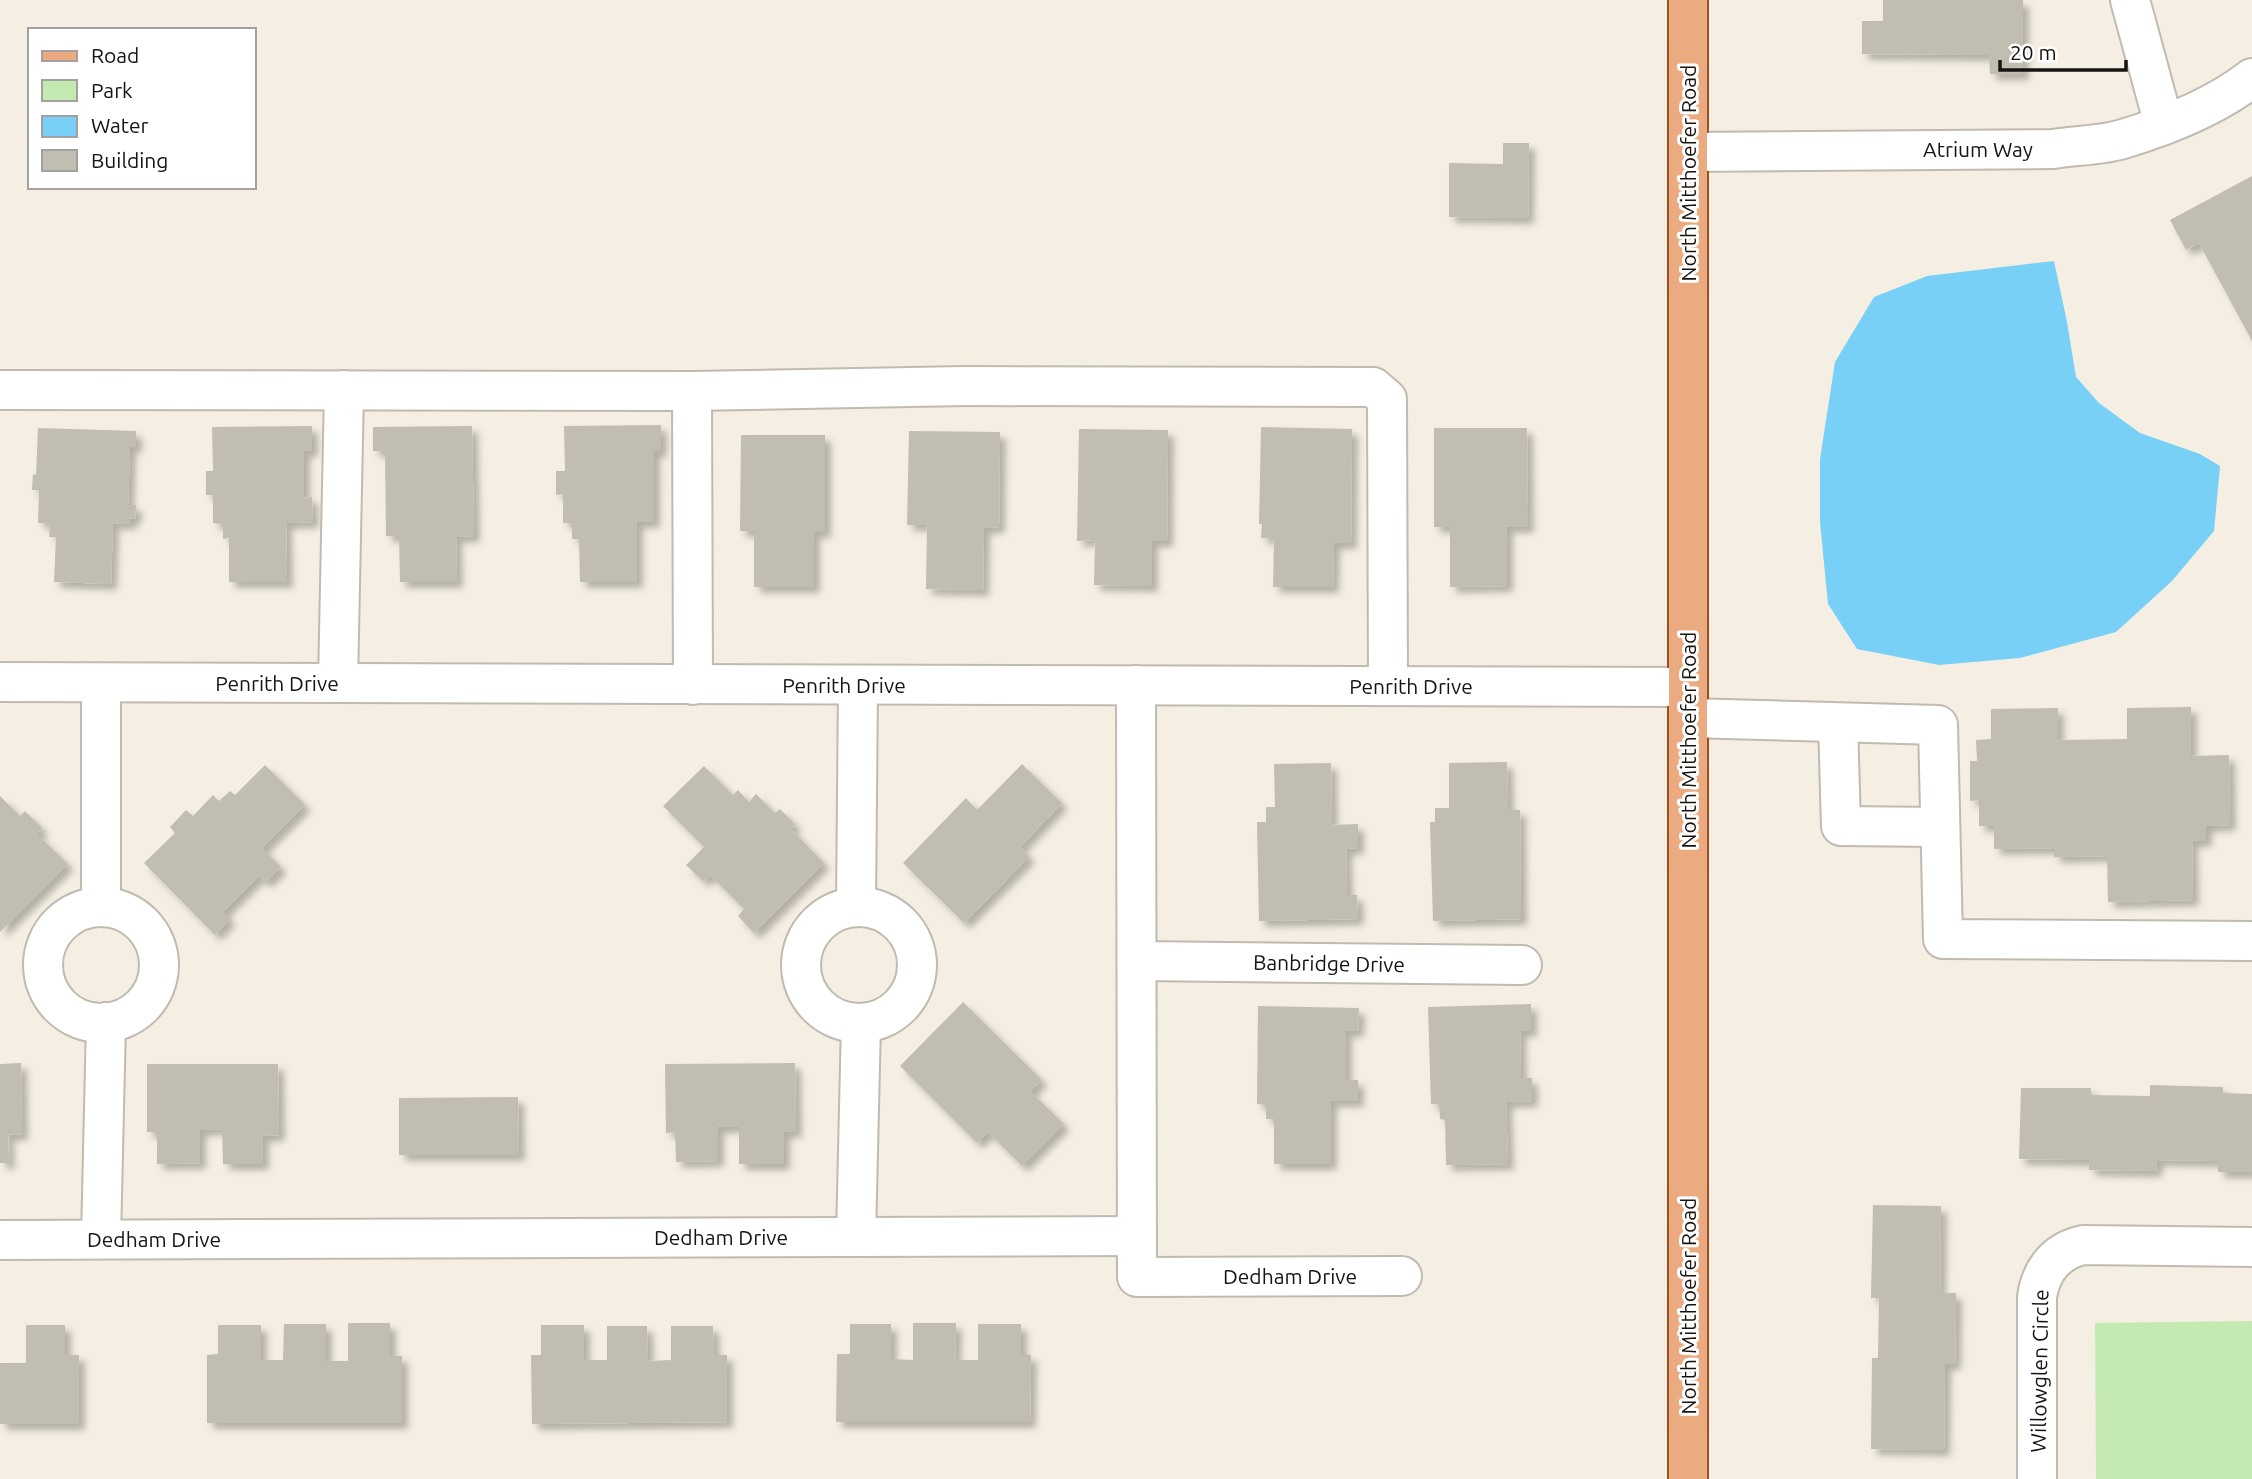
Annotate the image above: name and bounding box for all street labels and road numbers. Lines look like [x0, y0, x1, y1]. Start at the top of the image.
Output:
street label: North Mitthoefer Road [1676, 65, 1700, 281]
street label: Atrium Way [1923, 137, 2033, 161]
street label: North Mitthoefer Road [1676, 632, 1700, 848]
street label: Penrith Drive [215, 671, 339, 695]
street label: Penrith Drive [782, 673, 906, 697]
street label: Penrith Drive [1349, 674, 1473, 698]
street label: Banbridge Drive [1253, 950, 1405, 976]
street label: North Mitthoefer Road [1676, 1198, 1700, 1414]
street label: Dedham Drive [654, 1225, 788, 1249]
street label: Dedham Drive [87, 1227, 221, 1251]
street label: Dedham Drive [1223, 1264, 1357, 1288]
street label: Willowglen Circle [2026, 1289, 2052, 1453]

